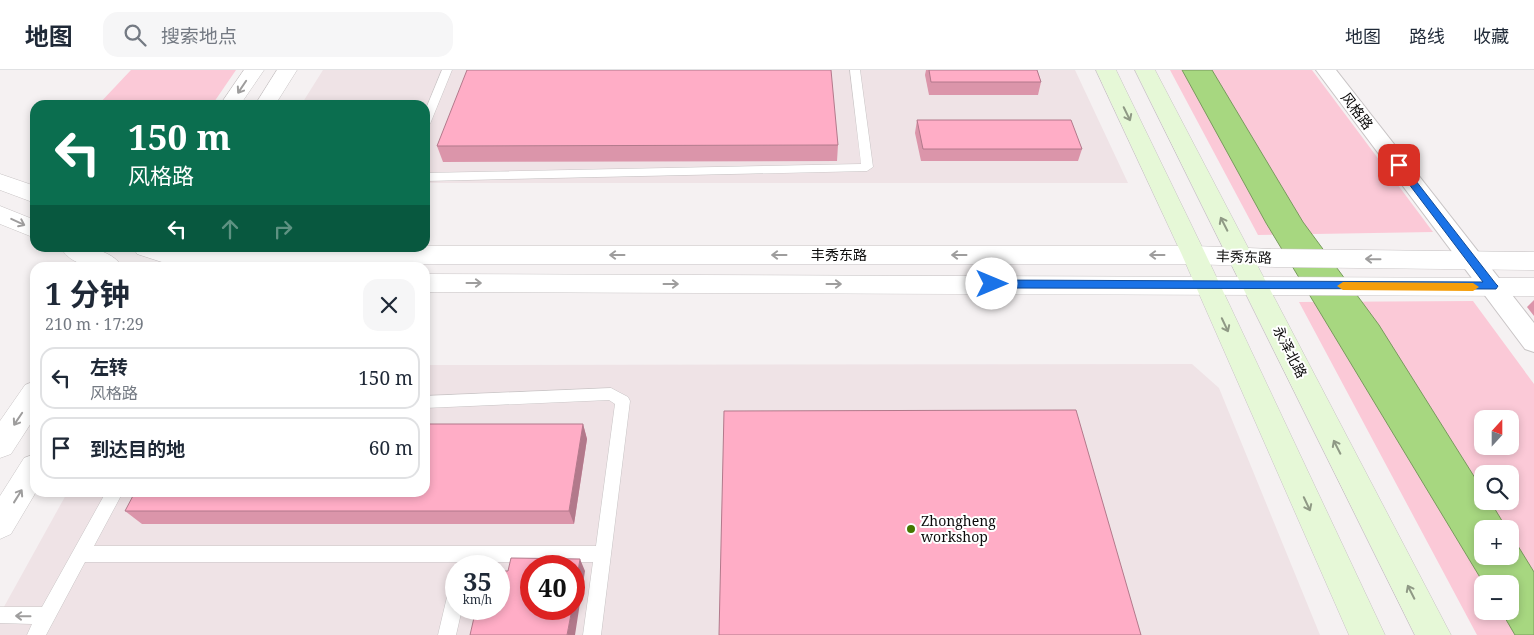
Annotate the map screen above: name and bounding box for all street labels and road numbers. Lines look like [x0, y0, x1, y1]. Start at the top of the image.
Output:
street label: 风格路 [1337, 88, 1378, 133]
street label: 丰秀东路 [811, 245, 867, 264]
street label: 丰秀东路 [1216, 246, 1272, 267]
street label: 永泽北路 [1269, 323, 1312, 381]

